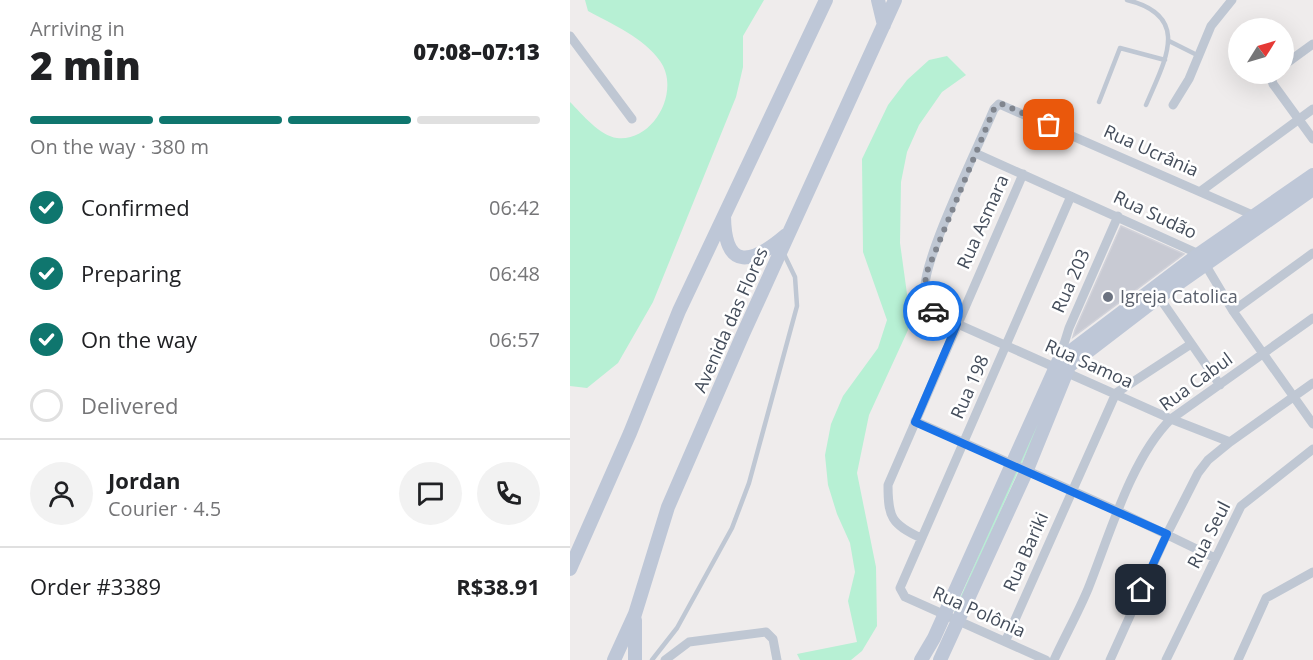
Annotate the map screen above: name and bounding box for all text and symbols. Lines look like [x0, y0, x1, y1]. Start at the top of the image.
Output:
text: Arriving in [30, 15, 125, 42]
north arrow [1228, 18, 1294, 84]
map controls [1228, 18, 1294, 84]
text: 07:08–07:13 [413, 36, 540, 66]
text: 2 min [30, 38, 141, 91]
pin [1023, 99, 1074, 150]
icon: bag [1032, 108, 1065, 141]
street label: Rua Ucrânia [1100, 118, 1203, 182]
text: On the way · 380 m [30, 133, 209, 160]
street label: Rua Asmara [951, 171, 1014, 273]
street label: Rua Sudão [1110, 184, 1201, 244]
icon: check [30, 191, 63, 224]
text: Confirmed [81, 192, 190, 222]
text: 06:42 [489, 194, 540, 221]
street label: Avenida das Flores [687, 243, 773, 396]
street label: Rua 203 [1045, 245, 1095, 316]
icon: check [30, 257, 63, 290]
text: Preparing [81, 258, 181, 288]
text: 06:48 [489, 260, 540, 287]
courier [903, 281, 963, 341]
place label: Igreja Catolica [1120, 284, 1238, 308]
marker: Igreja Catolica [1101, 290, 1115, 304]
icon: car [917, 295, 950, 328]
icon: check [30, 323, 63, 356]
text: On the way [81, 324, 197, 354]
text: 06:57 [489, 326, 540, 353]
street label: Rua Samoa [1041, 333, 1137, 393]
street label: Rua Cabul [1154, 347, 1237, 416]
street label: Rua 198 [944, 351, 994, 422]
text: Delivered [81, 390, 179, 420]
button: person [30, 462, 93, 525]
button: chat [399, 462, 462, 525]
button: phone [477, 462, 540, 525]
text: Jordan [108, 465, 181, 495]
text: Courier · 4.5 [108, 495, 221, 522]
street label: Rua Seul [1181, 497, 1235, 572]
street label: Rua Bariki [997, 508, 1053, 595]
pin [1115, 564, 1166, 615]
text: Order #3389 [30, 571, 161, 601]
text: R$38.91 [456, 571, 540, 601]
icon: home [1124, 573, 1157, 606]
street label: Rua Polônia [929, 580, 1030, 642]

